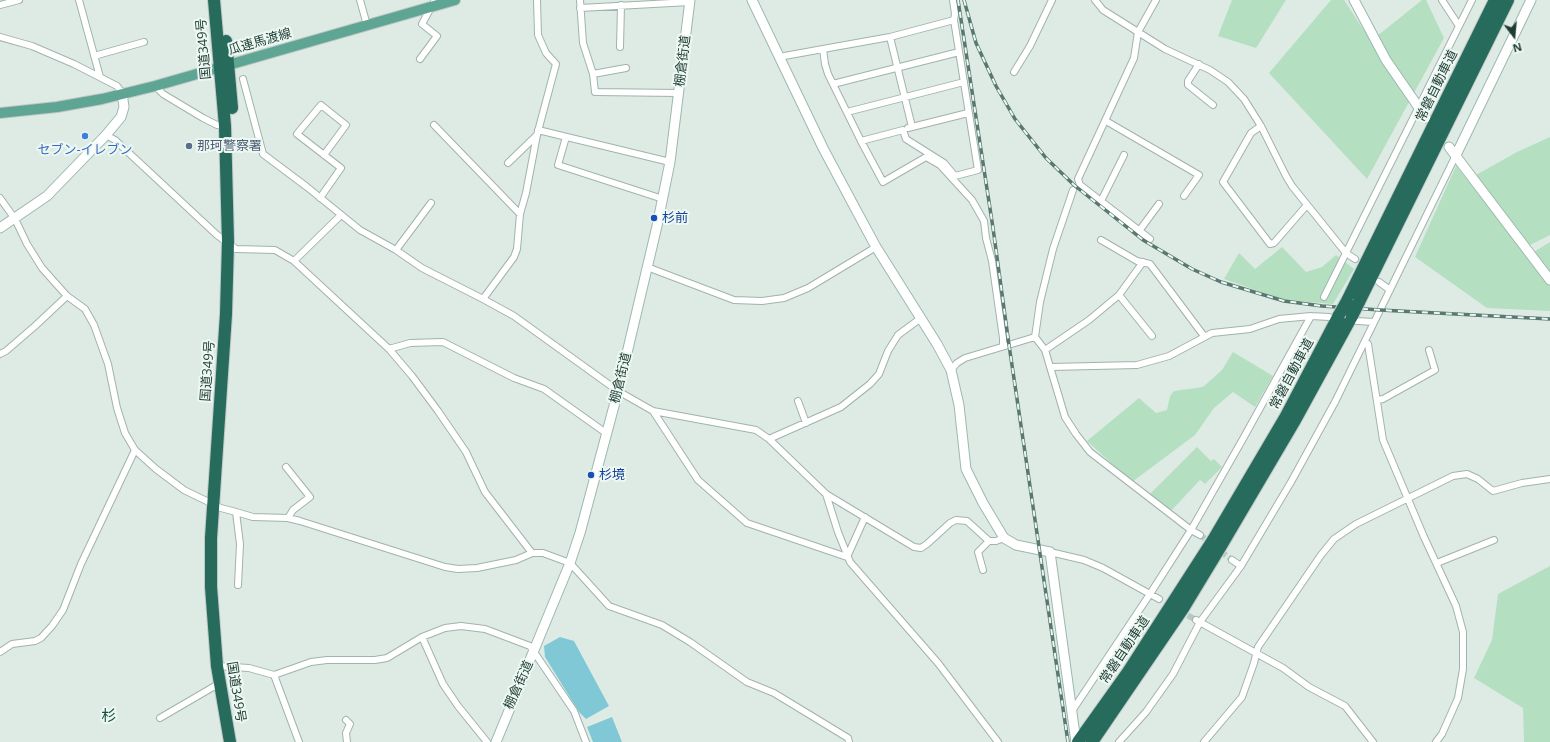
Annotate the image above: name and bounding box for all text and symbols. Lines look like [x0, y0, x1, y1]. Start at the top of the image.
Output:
north arrow [1494, 16, 1534, 56]
street label: 国道349号 [194, 18, 214, 80]
street label: 瓜連馬渡線 [227, 26, 293, 58]
street label: 棚倉街道 [672, 34, 694, 88]
text: N [1511, 40, 1524, 56]
street label: 常磐自動車道 [1413, 48, 1461, 124]
marker: セブン-イレブン [80, 131, 90, 141]
place label: 那珂警察署 [197, 138, 262, 154]
marker: 那珂警察署 [184, 141, 194, 151]
place label: セブン-イレブン [37, 142, 133, 158]
place label: 杉前 [662, 210, 688, 226]
marker: 杉前 [649, 213, 659, 223]
street label: 常磐自動車道 [1267, 336, 1317, 412]
street label: 国道349号 [198, 340, 218, 402]
street label: 棚倉街道 [607, 351, 635, 405]
place label: 杉境 [599, 467, 625, 483]
marker: 杉境 [586, 470, 596, 480]
street label: 常磐自動車道 [1097, 613, 1153, 687]
street label: 棚倉街道 [501, 658, 537, 712]
street label: 国道349号 [224, 661, 248, 723]
district label: 杉 [102, 708, 116, 726]

